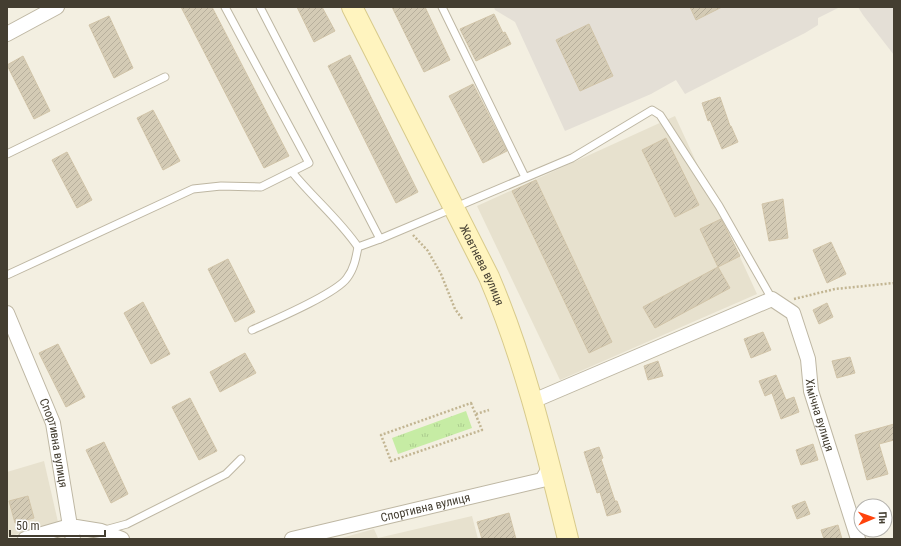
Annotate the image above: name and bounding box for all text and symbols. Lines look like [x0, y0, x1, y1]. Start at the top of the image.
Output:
street label: Жовтнева вулиця [457, 222, 507, 308]
street label: Хімічна вулиця [803, 378, 837, 453]
street label: Спортивна вулиця [37, 396, 71, 489]
street label: Спортивна вулиця [379, 490, 471, 525]
north arrow [853, 498, 893, 538]
text: Пн [876, 511, 889, 524]
scale bar [10, 512, 105, 538]
text: 50 m [16, 519, 40, 533]

